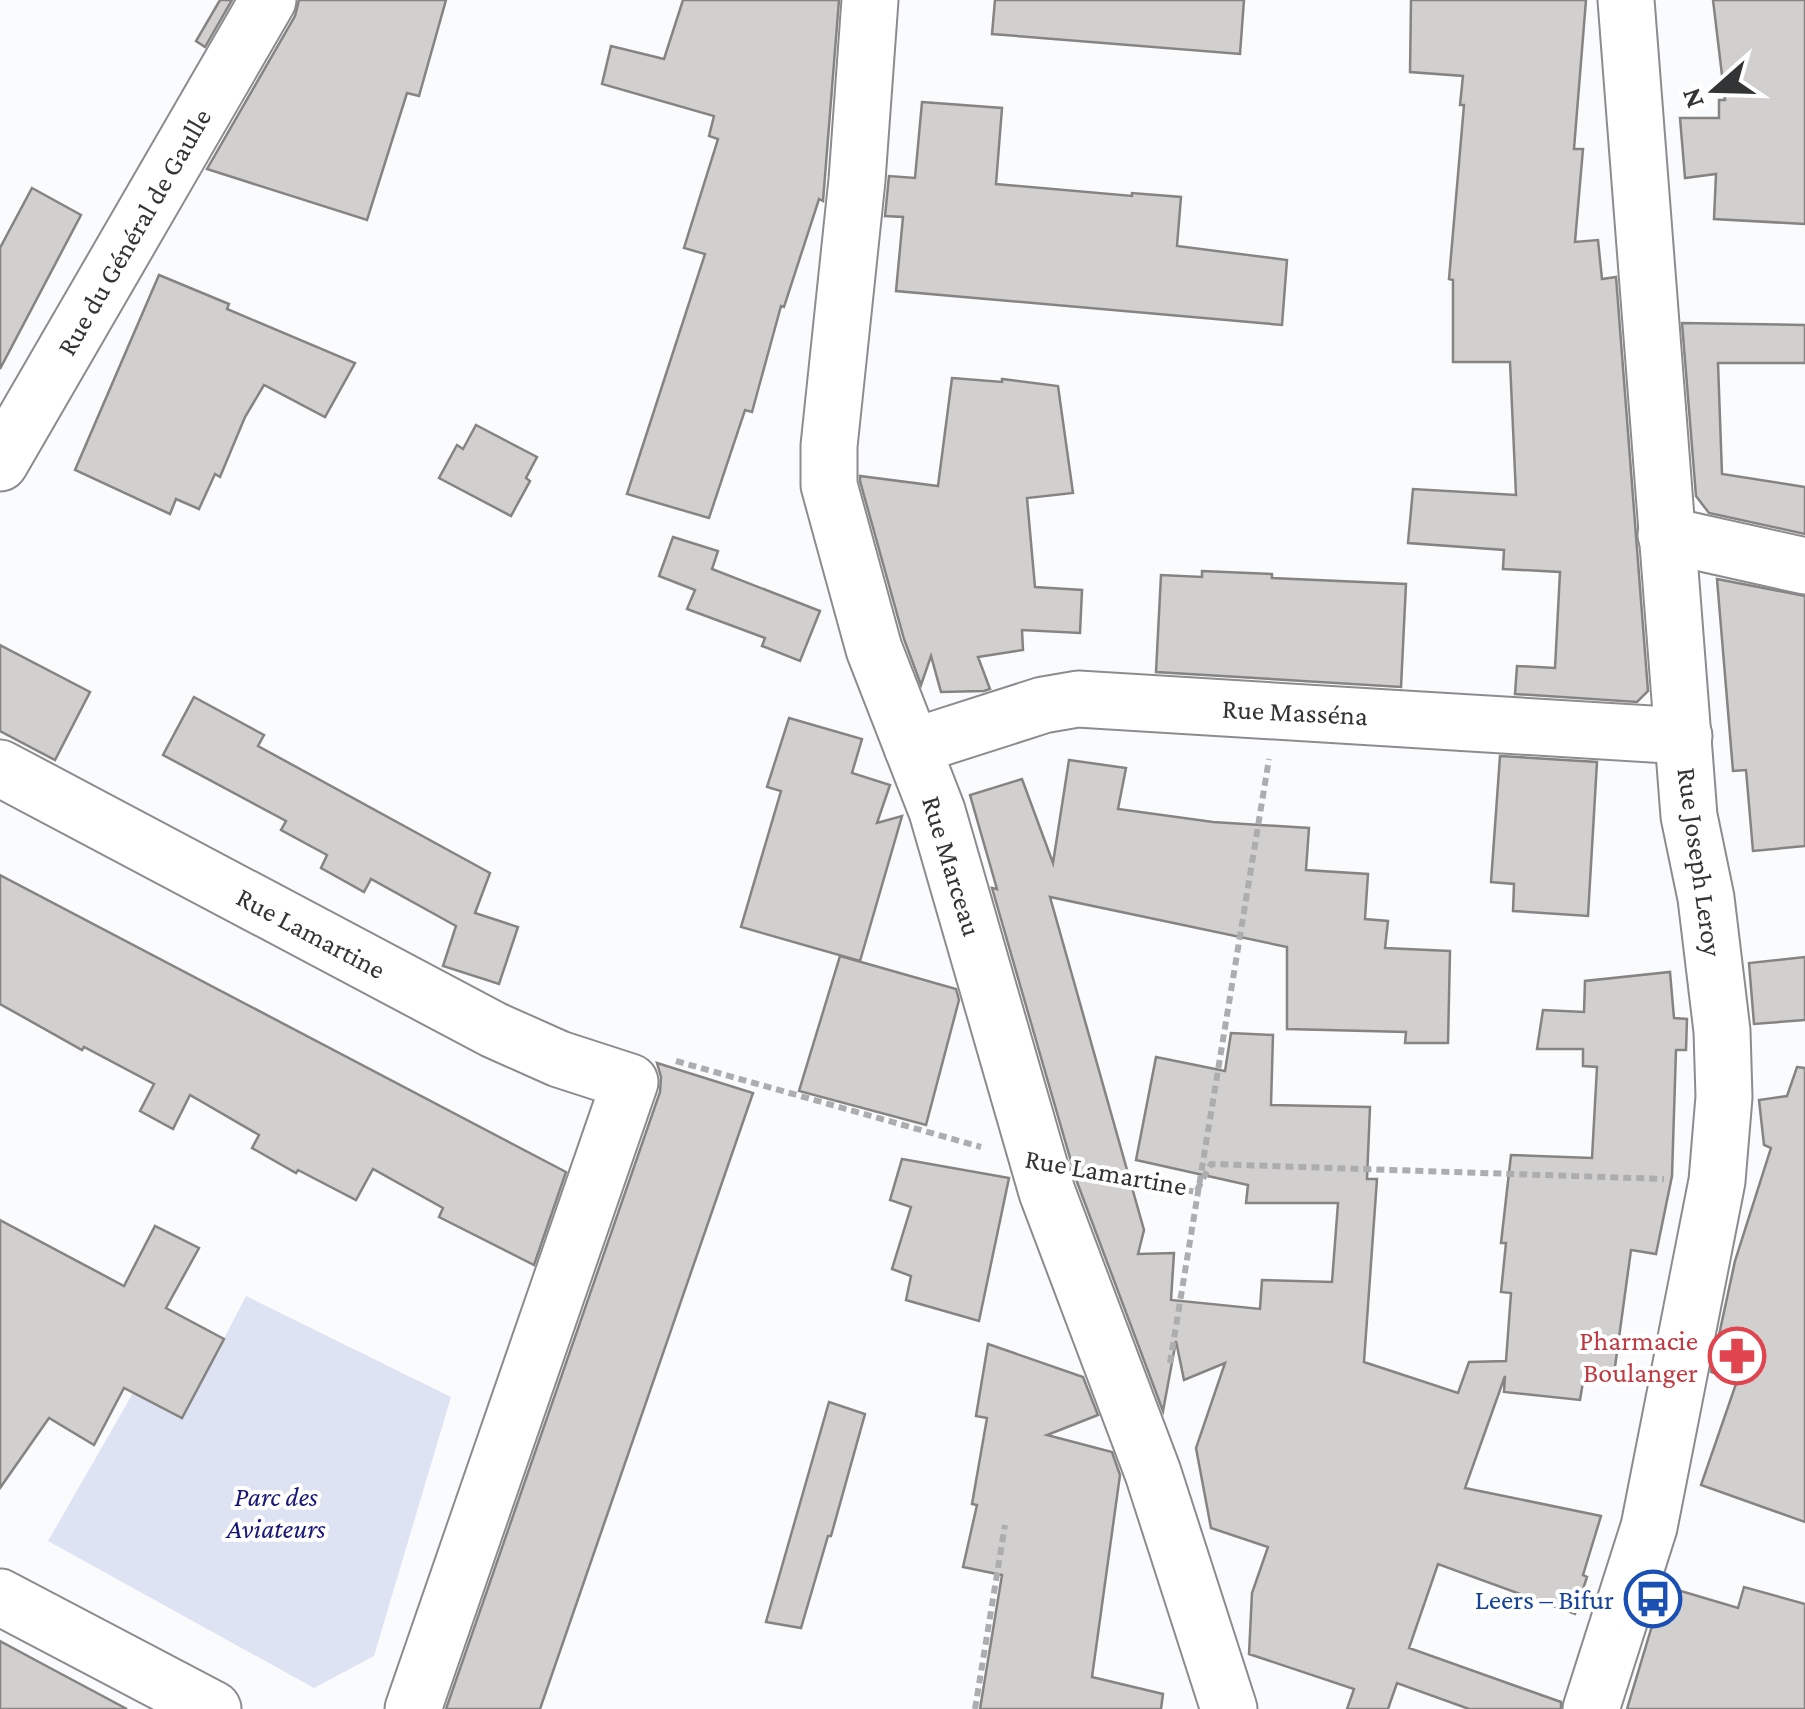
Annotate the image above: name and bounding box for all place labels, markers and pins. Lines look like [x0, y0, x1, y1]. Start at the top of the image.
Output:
place label: Pharmacie Boulanger [1579, 1325, 1698, 1388]
pharmacy icon: Pharmacie Boulanger [1707, 1326, 1767, 1386]
bus stop icon: Leers – Bifur [1623, 1569, 1683, 1629]
place label: Leers – Bifur [1475, 1584, 1614, 1615]

